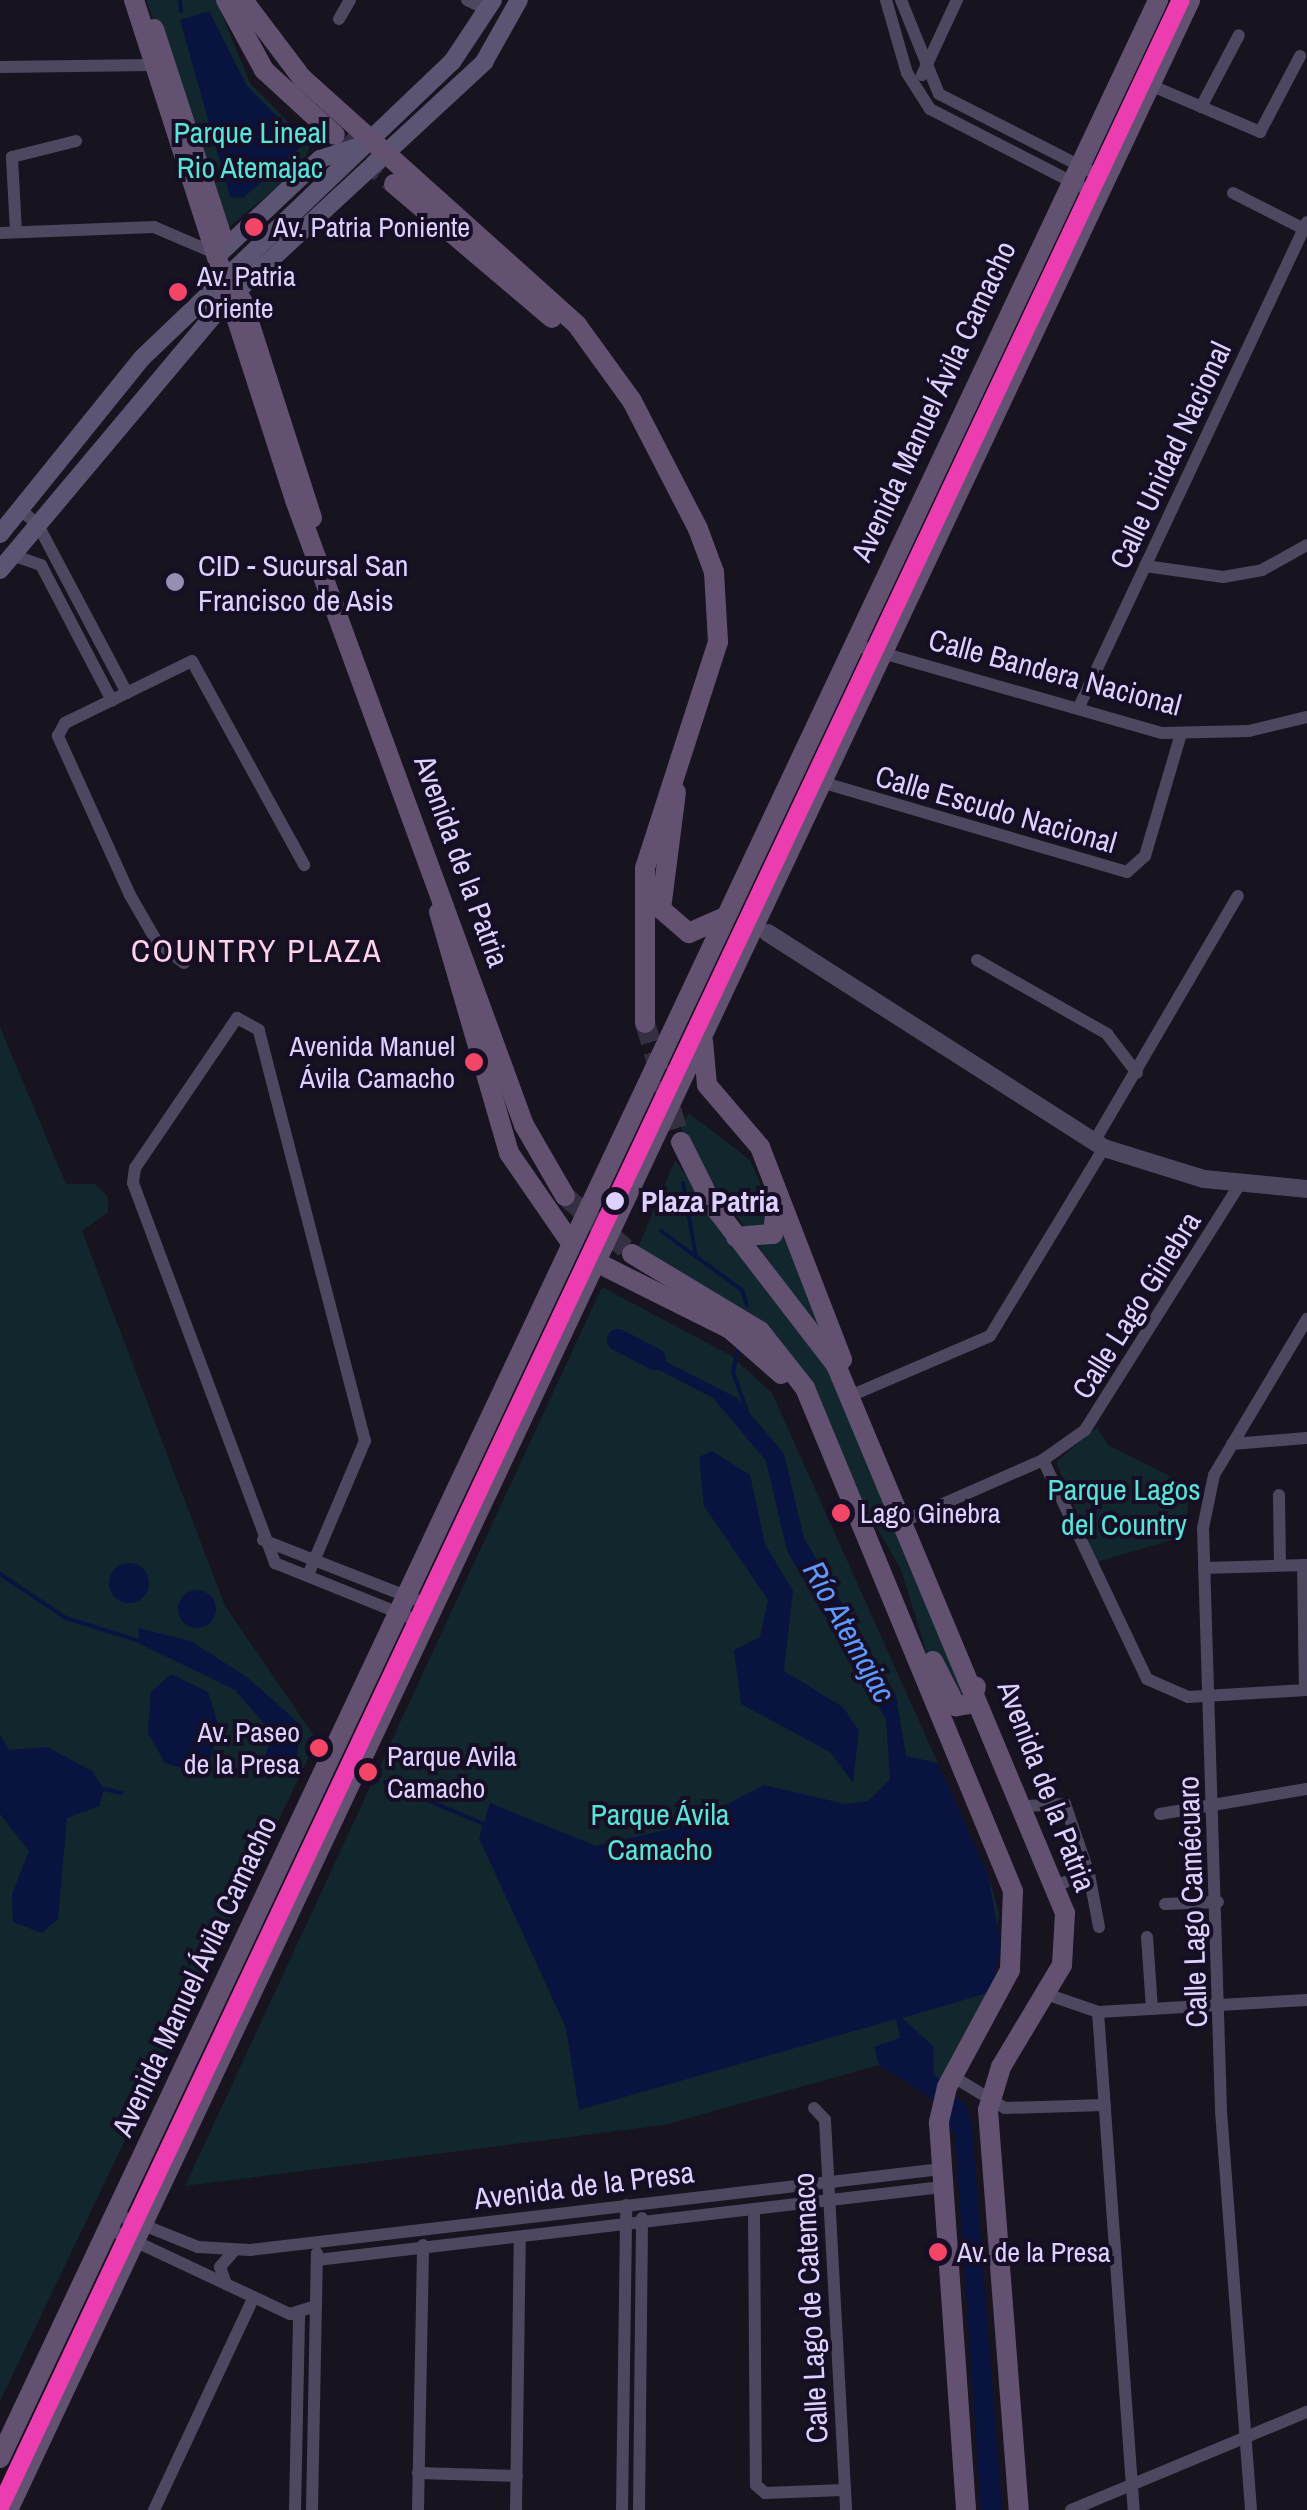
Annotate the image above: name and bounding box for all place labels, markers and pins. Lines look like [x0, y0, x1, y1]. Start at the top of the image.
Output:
place label: Av. Patria Poniente [273, 210, 470, 244]
marker: Av. Patria Poniente [244, 217, 264, 237]
place label: Av. Patria Oriente [197, 259, 296, 325]
marker: Av. Patria Oriente [168, 282, 188, 302]
place label: CID - Sucursal San Francisco de Asis [198, 547, 409, 618]
marker: CID - Sucursal San Francisco de Asis [162, 569, 188, 595]
place label: Avenida Manuel Ávila Camacho [289, 1029, 455, 1095]
marker: Avenida Manuel Ávila Camacho [464, 1052, 484, 1072]
place label: Plaza Patria [641, 1183, 779, 1219]
marker: Plaza Patria [598, 1184, 632, 1218]
place label: Lago Ginebra [860, 1496, 1000, 1530]
marker: Lago Ginebra [831, 1503, 851, 1523]
place label: Av. Paseo de la Presa [184, 1715, 300, 1781]
marker: Av. Paseo de la Presa [309, 1738, 329, 1758]
place label: Parque Avila Camacho [387, 1739, 518, 1805]
marker: Parque Avila Camacho [358, 1762, 378, 1782]
place label: Av. de la Presa [957, 2235, 1111, 2269]
marker: Av. de la Presa [928, 2242, 948, 2262]

